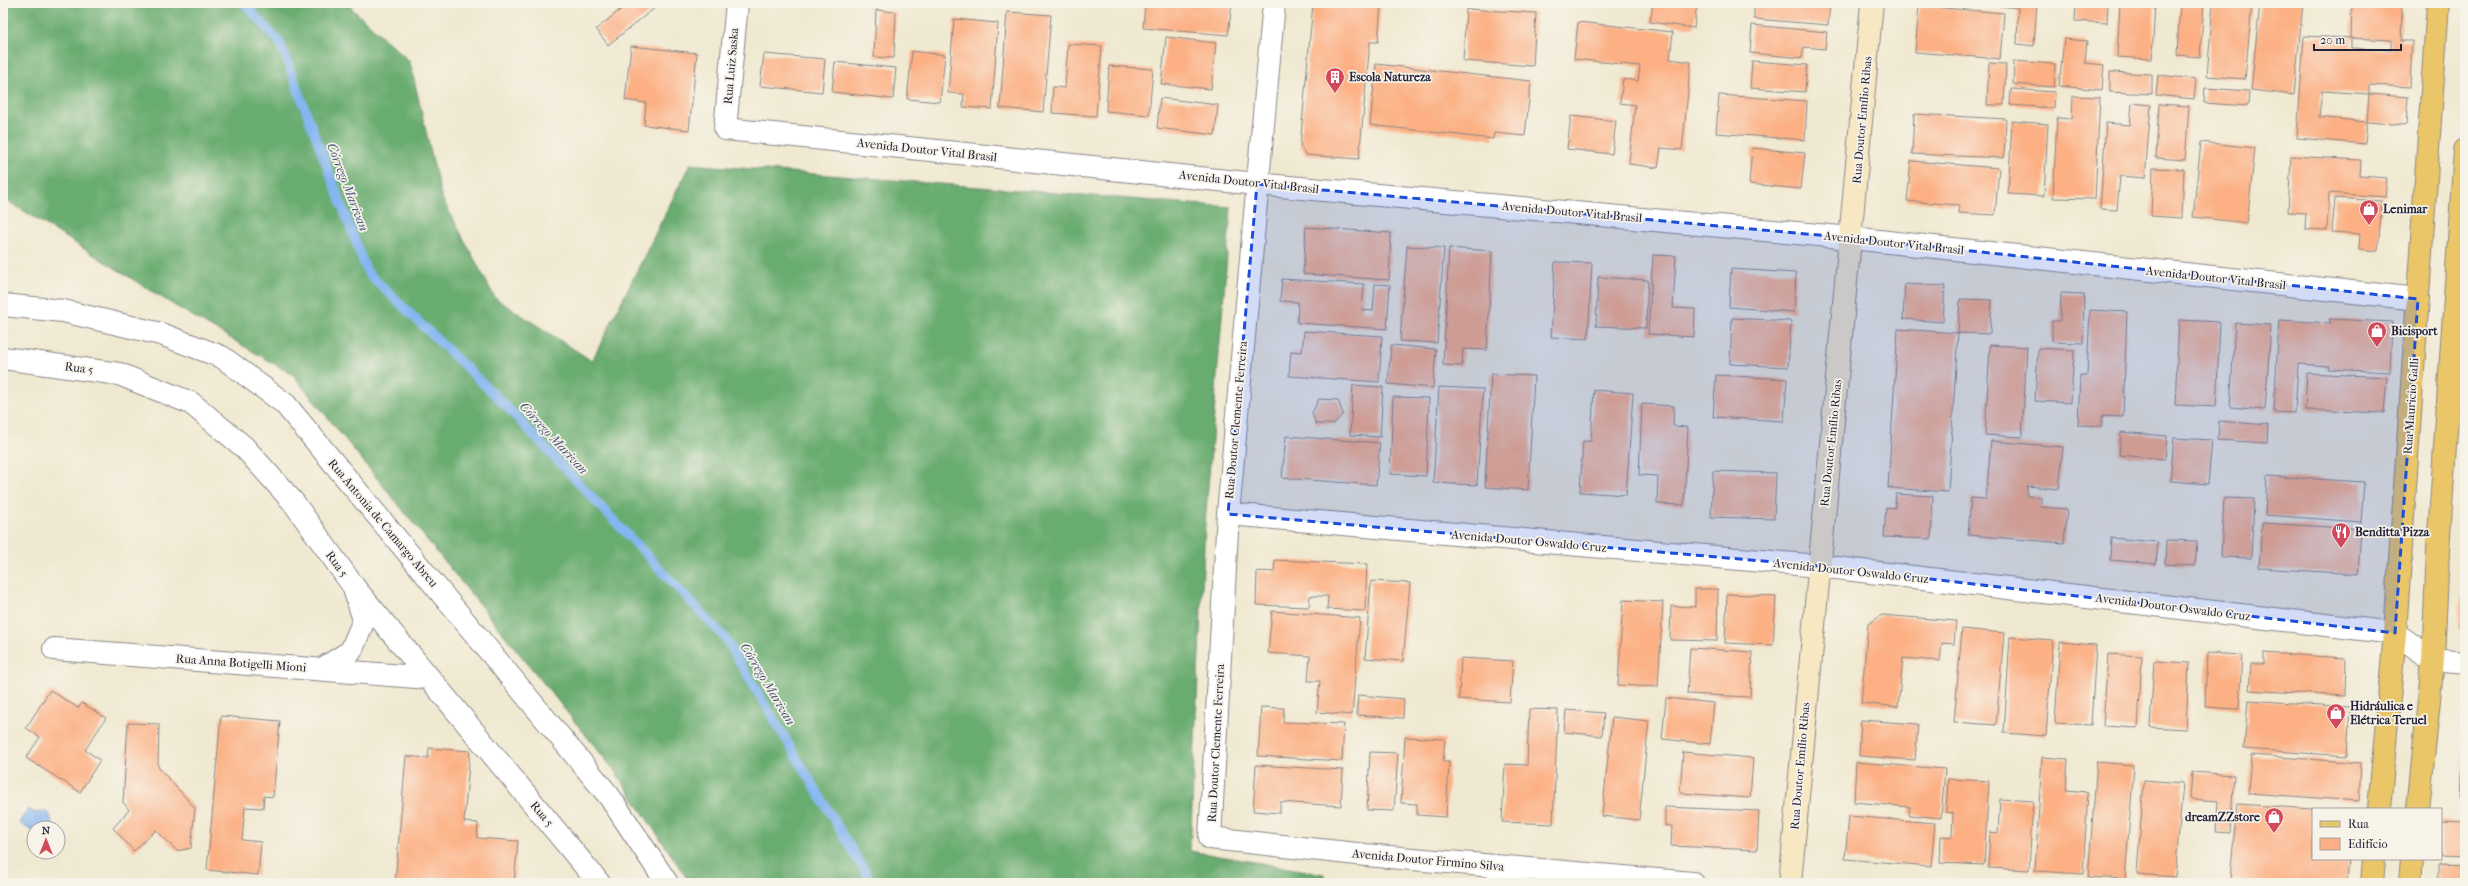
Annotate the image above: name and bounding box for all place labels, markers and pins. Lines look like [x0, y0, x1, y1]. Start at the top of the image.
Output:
building icon: Escola Natureza [1324, 66, 1346, 94]
place label: Escola Natureza [1349, 70, 1431, 84]
shop icon: Lenimar [2358, 198, 2380, 226]
place label: Lenimar [2383, 202, 2428, 216]
shop icon: Bicisport [2366, 320, 2388, 348]
place label: Bicisport [2391, 324, 2438, 339]
restaurant icon: Benditta Pizza [2330, 521, 2352, 549]
place label: Benditta Pizza [2355, 525, 2430, 539]
place label: Hidráulica e Elétrica Teruel [2350, 699, 2428, 727]
shop icon: Hidráulica e Elétrica Teruel [2325, 702, 2347, 730]
shop icon: dreamZZstore [2263, 806, 2285, 834]
place label: dreamZZstore [2185, 810, 2260, 824]

